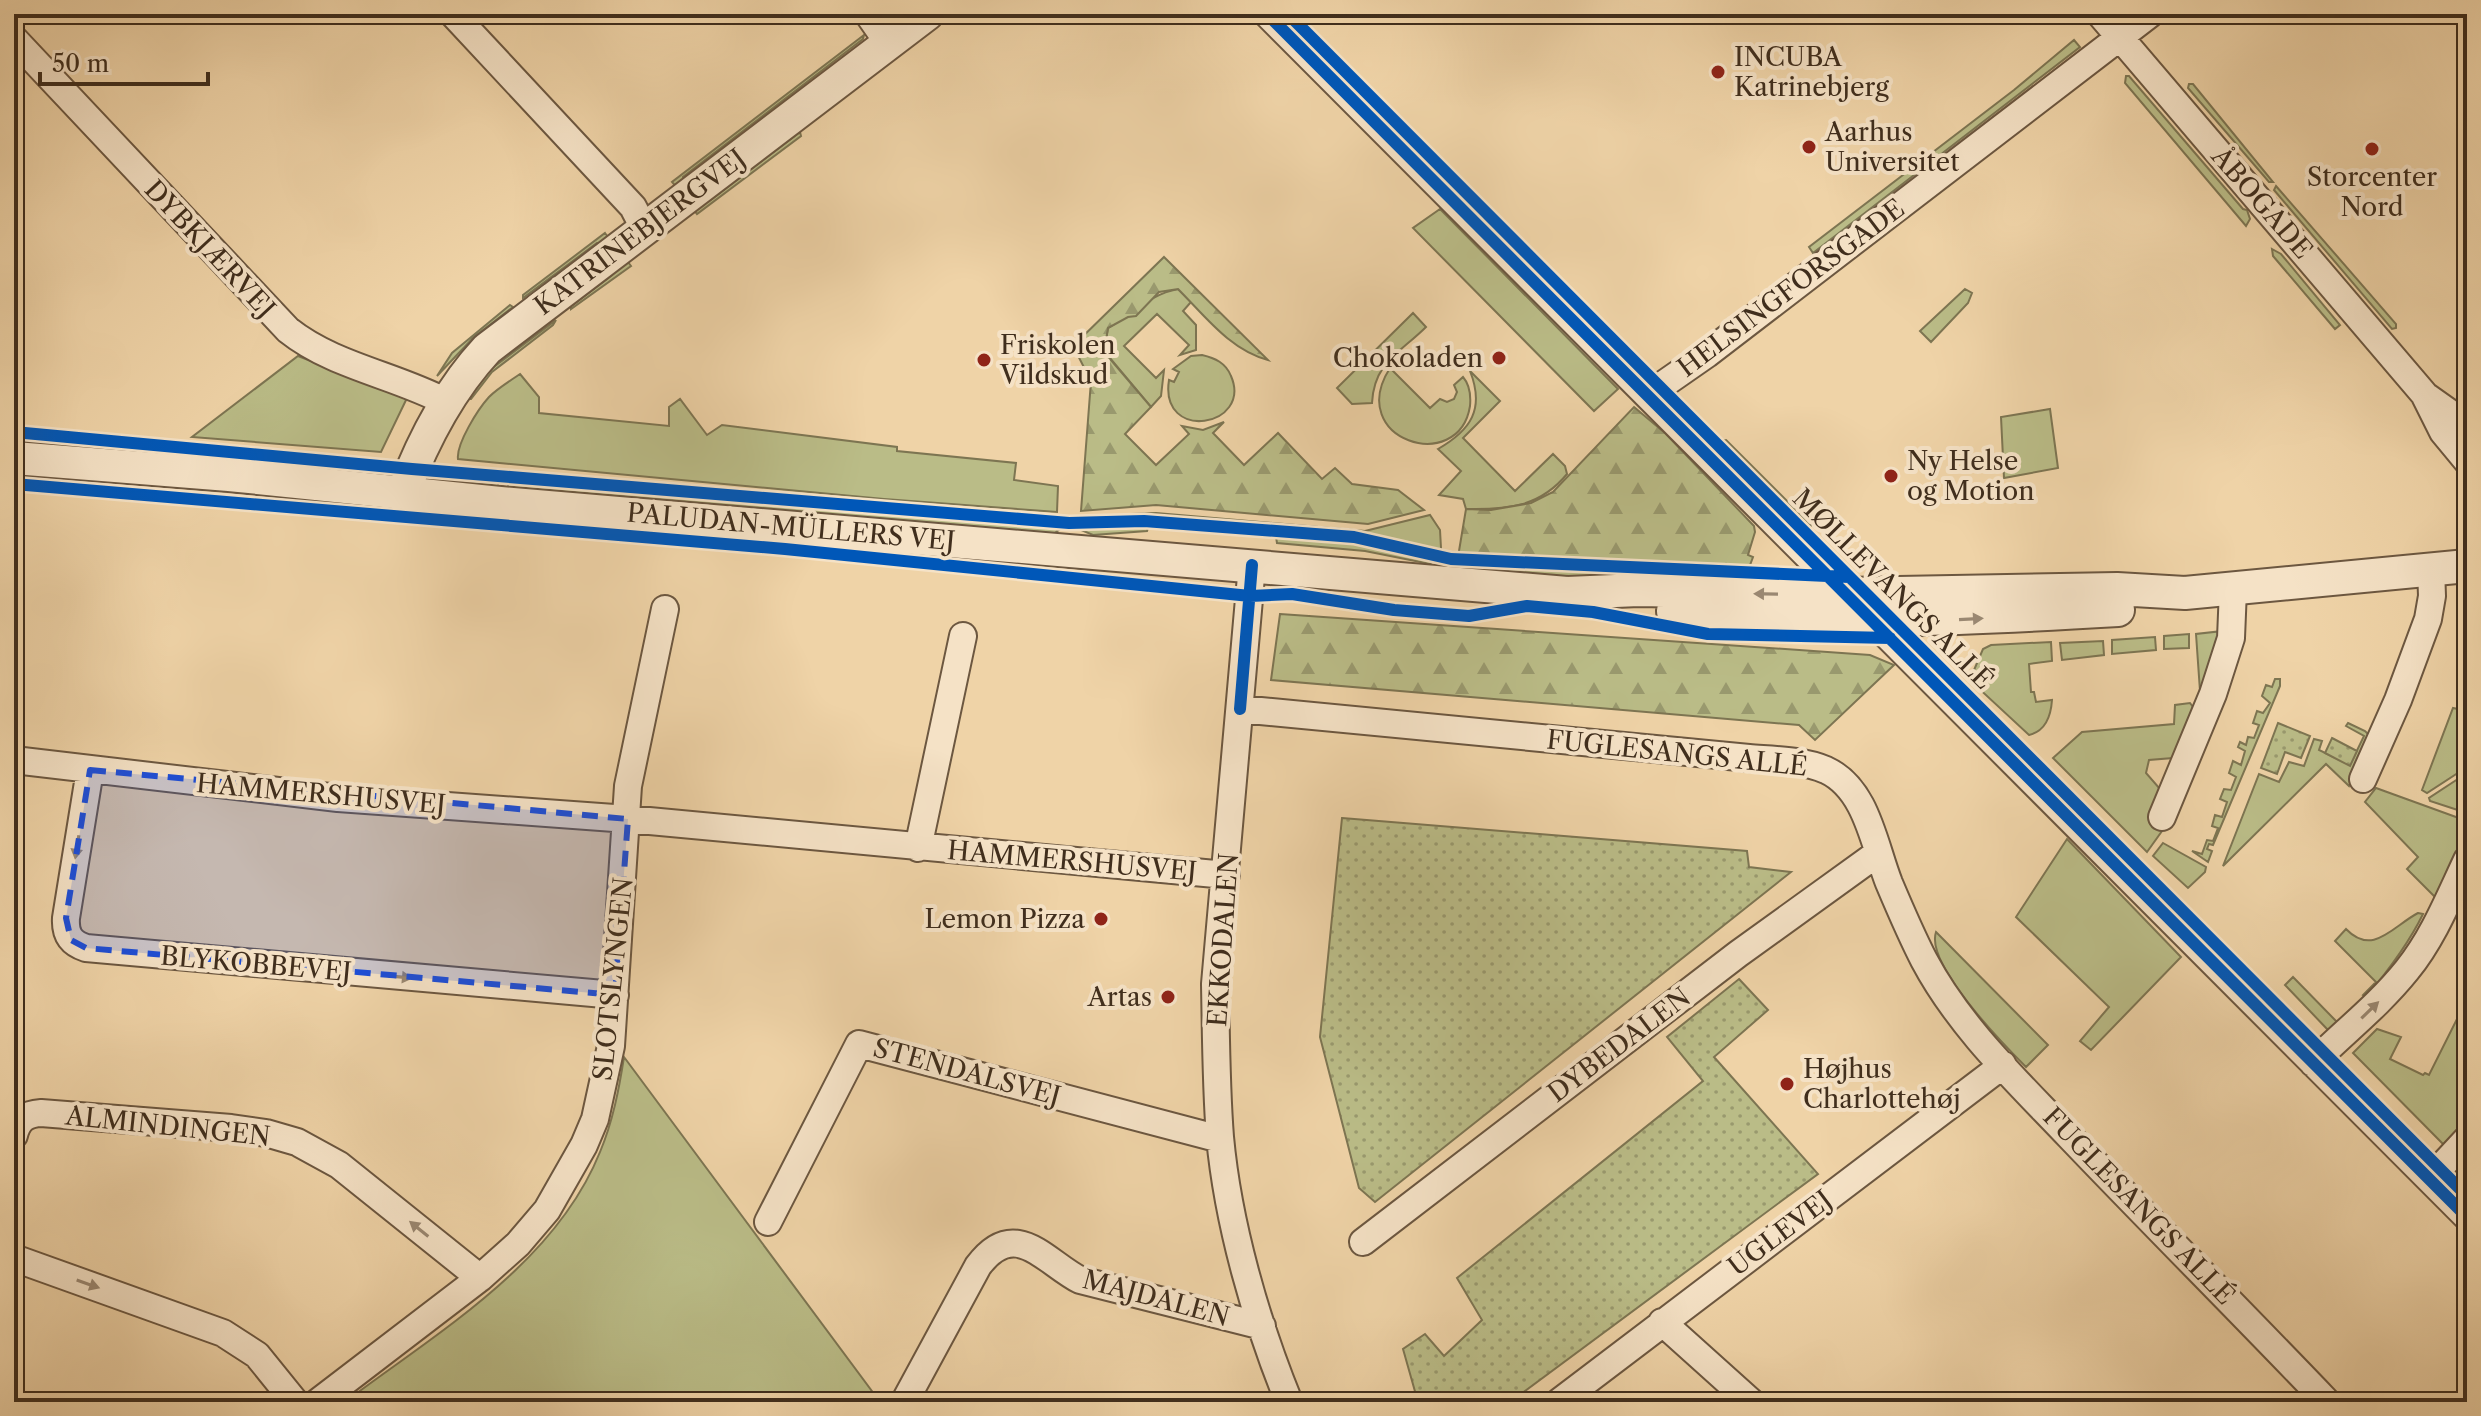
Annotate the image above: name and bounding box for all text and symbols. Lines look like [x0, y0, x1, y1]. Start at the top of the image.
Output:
scale bar [40, 36, 208, 86]
place label: INCUBA Katrinebjerg [1734, 41, 1889, 103]
text: 50 m [52, 49, 109, 78]
marker: INCUBA Katrinebjerg [1709, 63, 1727, 81]
place label: Aarhus Universitet [1824, 116, 1960, 178]
marker: Aarhus Universitet [1800, 138, 1818, 156]
street label: ÅBOGADE [2204, 140, 2319, 265]
marker: Storcenter Nord [2363, 140, 2381, 158]
street label: KATRINEBJERGVEJ [528, 142, 752, 322]
place label: Storcenter Nord [2307, 161, 2437, 223]
street label: DYBKJÆRVEJ [138, 173, 282, 325]
street label: HELSINGFORSGADE [1671, 192, 1911, 384]
place label: Friskolen Vildskud [999, 329, 1116, 391]
place label: Chokoladen [1333, 342, 1483, 374]
marker: Chokoladen [1490, 349, 1508, 367]
marker: Friskolen Vildskud [975, 351, 993, 369]
place label: Ny Helse og Motion [1907, 445, 2034, 507]
marker: Ny Helse og Motion [1882, 467, 1900, 485]
street label: MØLLEVANGS ALLÉ [1786, 482, 2000, 696]
street label: PALUDAN-MÜLLERS VEJ [625, 497, 957, 557]
one-way arrow [1753, 588, 1778, 600]
one-way arrow [1959, 612, 1984, 625]
street label: FUGLESANGS ALLÉ [1545, 723, 1809, 783]
street label: HAMMERSHUSVEJ [195, 767, 447, 821]
street label: HAMMERSHUSVEJ [946, 834, 1198, 888]
one-way arrow [71, 835, 83, 860]
street label: EKKODALEN [1201, 852, 1245, 1028]
street label: SLOTSLYNGEN [586, 876, 640, 1082]
place label: Lemon Pizza [924, 903, 1085, 935]
marker: Lemon Pizza [1092, 910, 1110, 928]
street label: BLYKOBBEVEJ [159, 940, 353, 988]
one-way arrow [388, 971, 413, 984]
place label: Artas [1087, 981, 1152, 1013]
street label: DYBEDALEN [1541, 981, 1697, 1109]
marker: Artas [1159, 988, 1177, 1006]
one-way arrow [2360, 1001, 2379, 1020]
street label: STENDALSVEJ [870, 1032, 1064, 1112]
place label: Højhus Charlottehøj [1803, 1053, 1961, 1115]
marker: Højhus Charlottehøj [1778, 1075, 1796, 1093]
street label: ALMINDINGEN [63, 1099, 272, 1153]
street label: FUGLESANGS ALLÉ [2037, 1101, 2241, 1311]
street label: UGLEVEJ [1722, 1184, 1838, 1282]
one-way arrow [409, 1222, 429, 1238]
street label: MAJDALEN [1079, 1263, 1233, 1333]
one-way arrow [76, 1278, 100, 1291]

